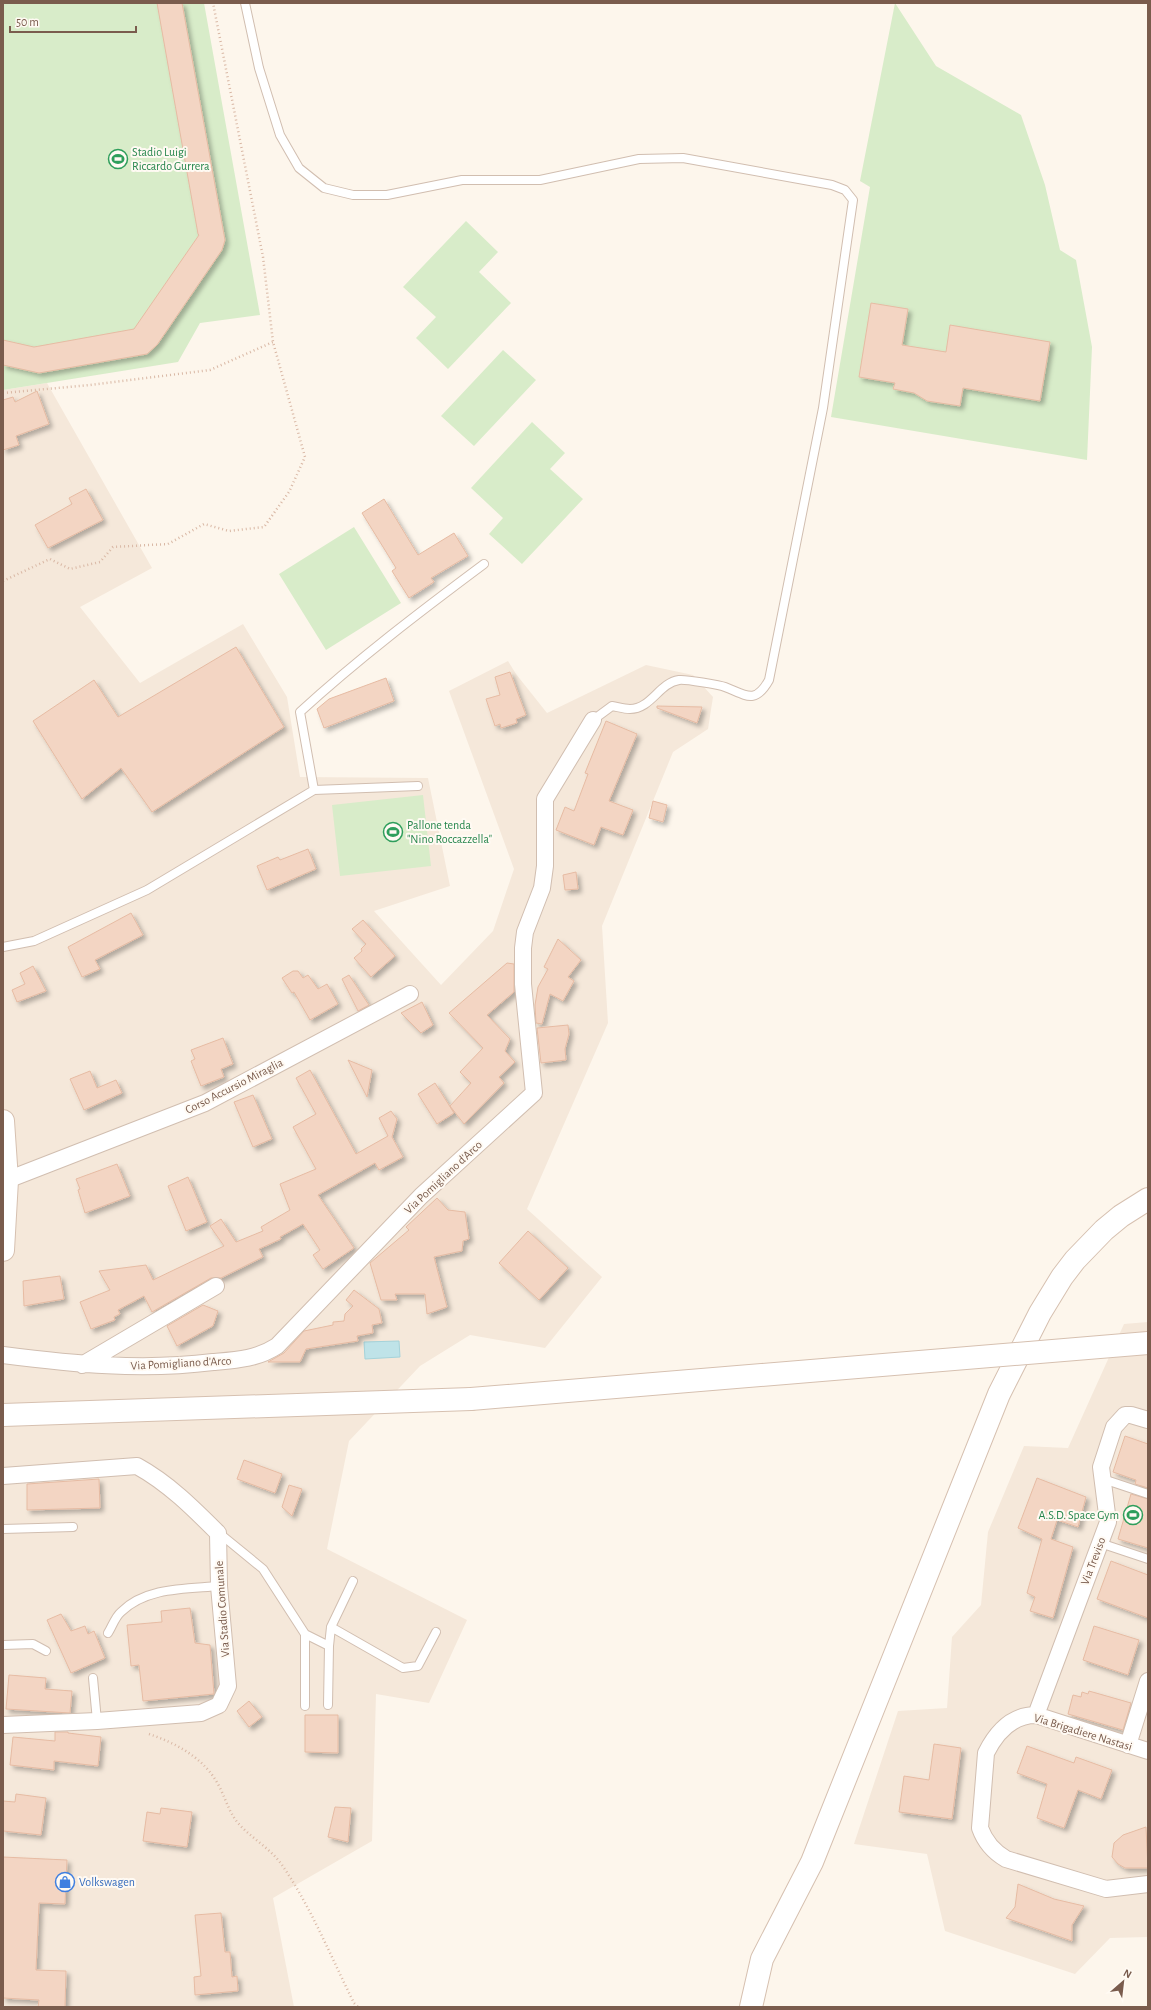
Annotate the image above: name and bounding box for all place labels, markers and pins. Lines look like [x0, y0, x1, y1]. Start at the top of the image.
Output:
place label: Stadio Luigi Riccardo Gurrera [132, 146, 210, 172]
sports icon: Stadio Luigi Riccardo Gurrera [107, 148, 129, 170]
place label: Pallone tenda "Nino Roccazzella" [407, 819, 492, 845]
sports icon: Pallone tenda "Nino Roccazzella" [382, 821, 404, 843]
sports icon: A.S.D. Space Gym [1122, 1504, 1144, 1526]
place label: A.S.D. Space Gym [1039, 1509, 1119, 1522]
shop icon: Volkswagen [54, 1871, 76, 1893]
place label: Volkswagen [79, 1876, 135, 1888]

